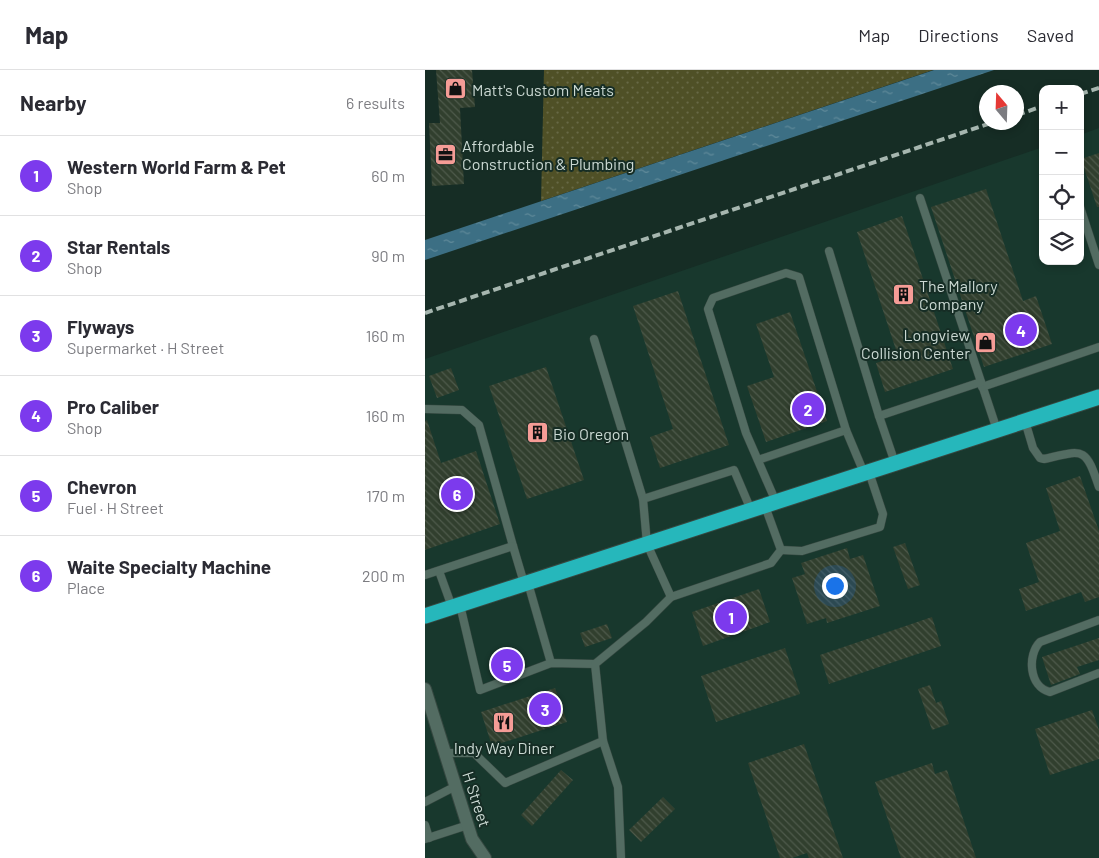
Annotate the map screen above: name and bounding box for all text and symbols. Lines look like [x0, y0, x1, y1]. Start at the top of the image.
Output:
text: Map [25, 20, 68, 49]
text: Map [858, 24, 890, 46]
text: Directions [918, 24, 999, 46]
text: Saved [1027, 24, 1074, 46]
shop icon: Matt's Custom Meats [444, 77, 468, 101]
place label: Matt's Custom Meats [472, 80, 614, 99]
north arrow [979, 85, 1024, 130]
map controls [1039, 85, 1084, 265]
button: + [1039, 85, 1084, 130]
text: Nearby [20, 90, 86, 115]
text: 6 results [346, 93, 405, 112]
button: − [1039, 130, 1084, 175]
place label: Affordable Construction & Plumbing [462, 136, 634, 173]
office icon: Affordable Construction & Plumbing [434, 142, 458, 166]
text: Western World Farm & Pet [67, 155, 286, 178]
text: 1 [33, 166, 39, 185]
text: 60 m [371, 166, 405, 185]
button: locate [1039, 175, 1084, 220]
text: Shop [67, 178, 102, 197]
button: layers [1039, 220, 1084, 265]
text: Star Rentals [67, 235, 170, 258]
text: 2 [32, 246, 40, 265]
text: 90 m [371, 246, 405, 265]
text: Shop [67, 258, 102, 277]
place label: The Mallory Company [919, 276, 998, 313]
building icon: The Mallory Company [891, 282, 915, 306]
pin: 4 [1005, 311, 1037, 349]
text: Flyways [67, 315, 134, 338]
place label: Longview Collision Center [861, 325, 970, 362]
text: 3 [32, 326, 40, 345]
text: 160 m [366, 326, 405, 345]
shop icon: Longview Collision Center [974, 331, 998, 355]
text: Supermarket · H Street [67, 338, 224, 357]
pin: 2 [792, 390, 824, 428]
text: Pro Caliber [67, 395, 159, 418]
text: 4 [31, 406, 41, 425]
text: 160 m [366, 406, 405, 425]
text: Shop [67, 418, 102, 437]
building icon: Bio Oregon [525, 421, 549, 445]
place label: Bio Oregon [553, 424, 629, 443]
text: Chevron [67, 475, 137, 498]
pin: 6 [441, 475, 473, 513]
text: 5 [32, 486, 40, 505]
text: 170 m [366, 486, 405, 505]
text: Fuel · H Street [67, 498, 164, 517]
text: Waite Specialty Machine [67, 555, 271, 578]
text: 6 [32, 566, 40, 585]
text: 200 m [362, 566, 405, 585]
your location [822, 573, 848, 599]
text: Place [67, 578, 105, 597]
pin: 1 [715, 598, 747, 636]
pin: 5 [491, 646, 523, 684]
pin: 3 [529, 690, 561, 728]
restaurant icon: Indy Way Diner [492, 711, 516, 735]
place label: Indy Way Diner [454, 738, 555, 757]
street label: H Street [459, 769, 495, 829]

